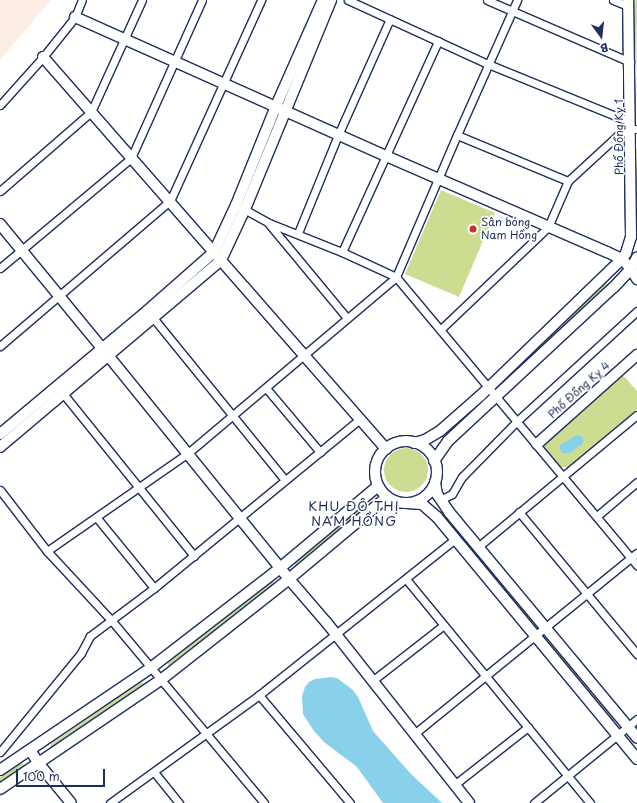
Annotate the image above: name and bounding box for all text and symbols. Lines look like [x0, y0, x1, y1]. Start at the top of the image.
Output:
north arrow [581, 16, 621, 56]
text: B [598, 39, 610, 57]
street label: Phố Đồng Kỵ 1 [612, 99, 626, 175]
place label: Sân bóng Nam Hồng [481, 216, 537, 242]
marker: Sân bóng Nam Hồng [468, 224, 478, 234]
street label: Phố Đồng Kỵ 4 [546, 359, 612, 421]
district label: KHU ĐÔ THỊ NAM HỒNG [308, 499, 400, 530]
scale bar [18, 761, 107, 787]
text: 100 m [23, 767, 60, 785]

